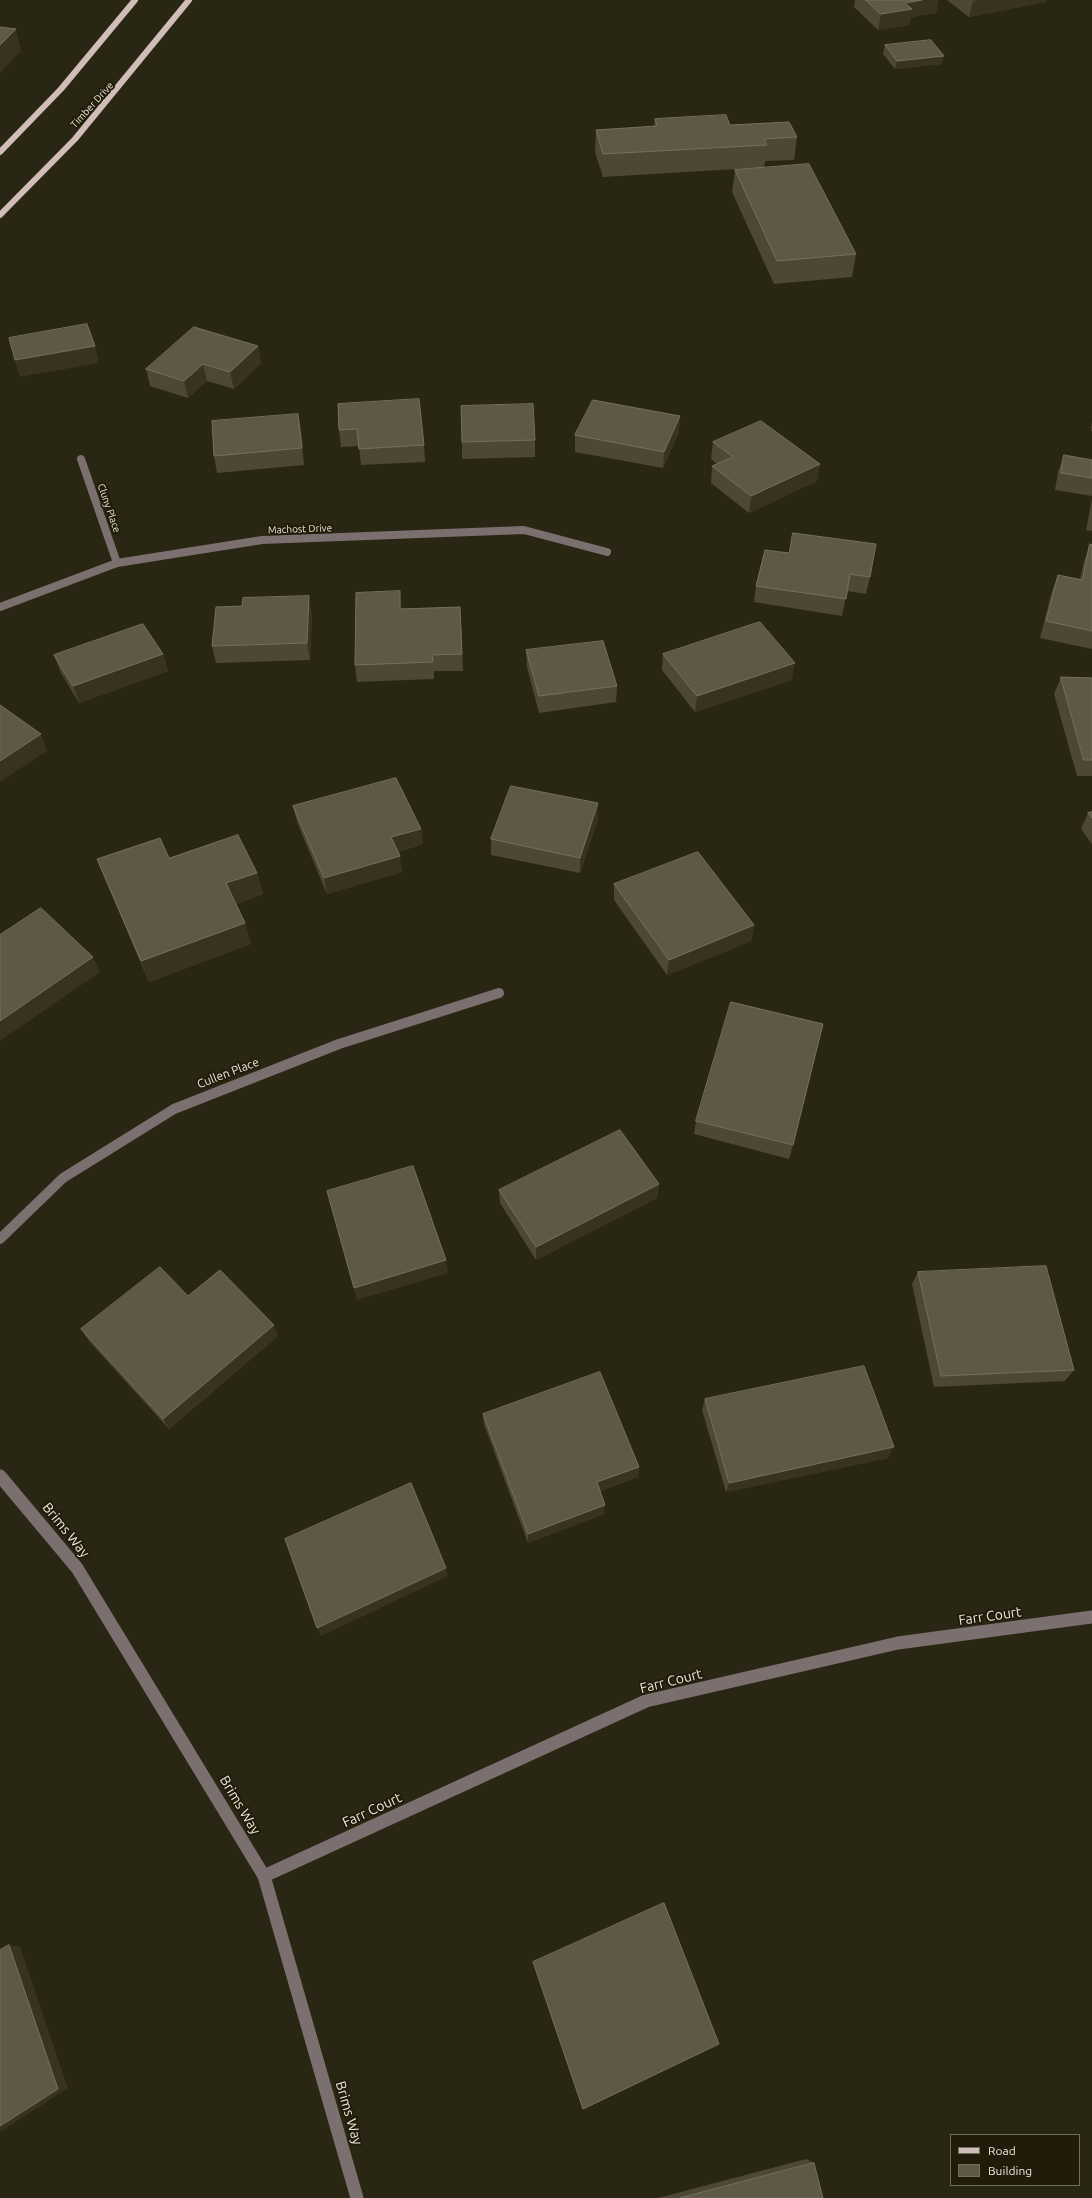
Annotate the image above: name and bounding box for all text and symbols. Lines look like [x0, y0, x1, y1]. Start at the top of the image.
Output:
street label: Timber Drive [68, 79, 116, 131]
street label: Cluny Place [95, 482, 123, 534]
street label: Machost Drive [268, 522, 332, 536]
street label: Cullen Place [195, 1055, 261, 1091]
street label: Brims Way [39, 1499, 93, 1561]
street label: Farr Court [957, 1603, 1023, 1629]
street label: Farr Court [638, 1665, 704, 1697]
street label: Brims Way [216, 1773, 264, 1837]
street label: Farr Court [340, 1789, 404, 1831]
street label: Brims Way [332, 2079, 366, 2147]
legend [950, 2134, 1080, 2186]
text: Road [988, 2144, 1016, 2157]
text: Building [988, 2164, 1032, 2177]

